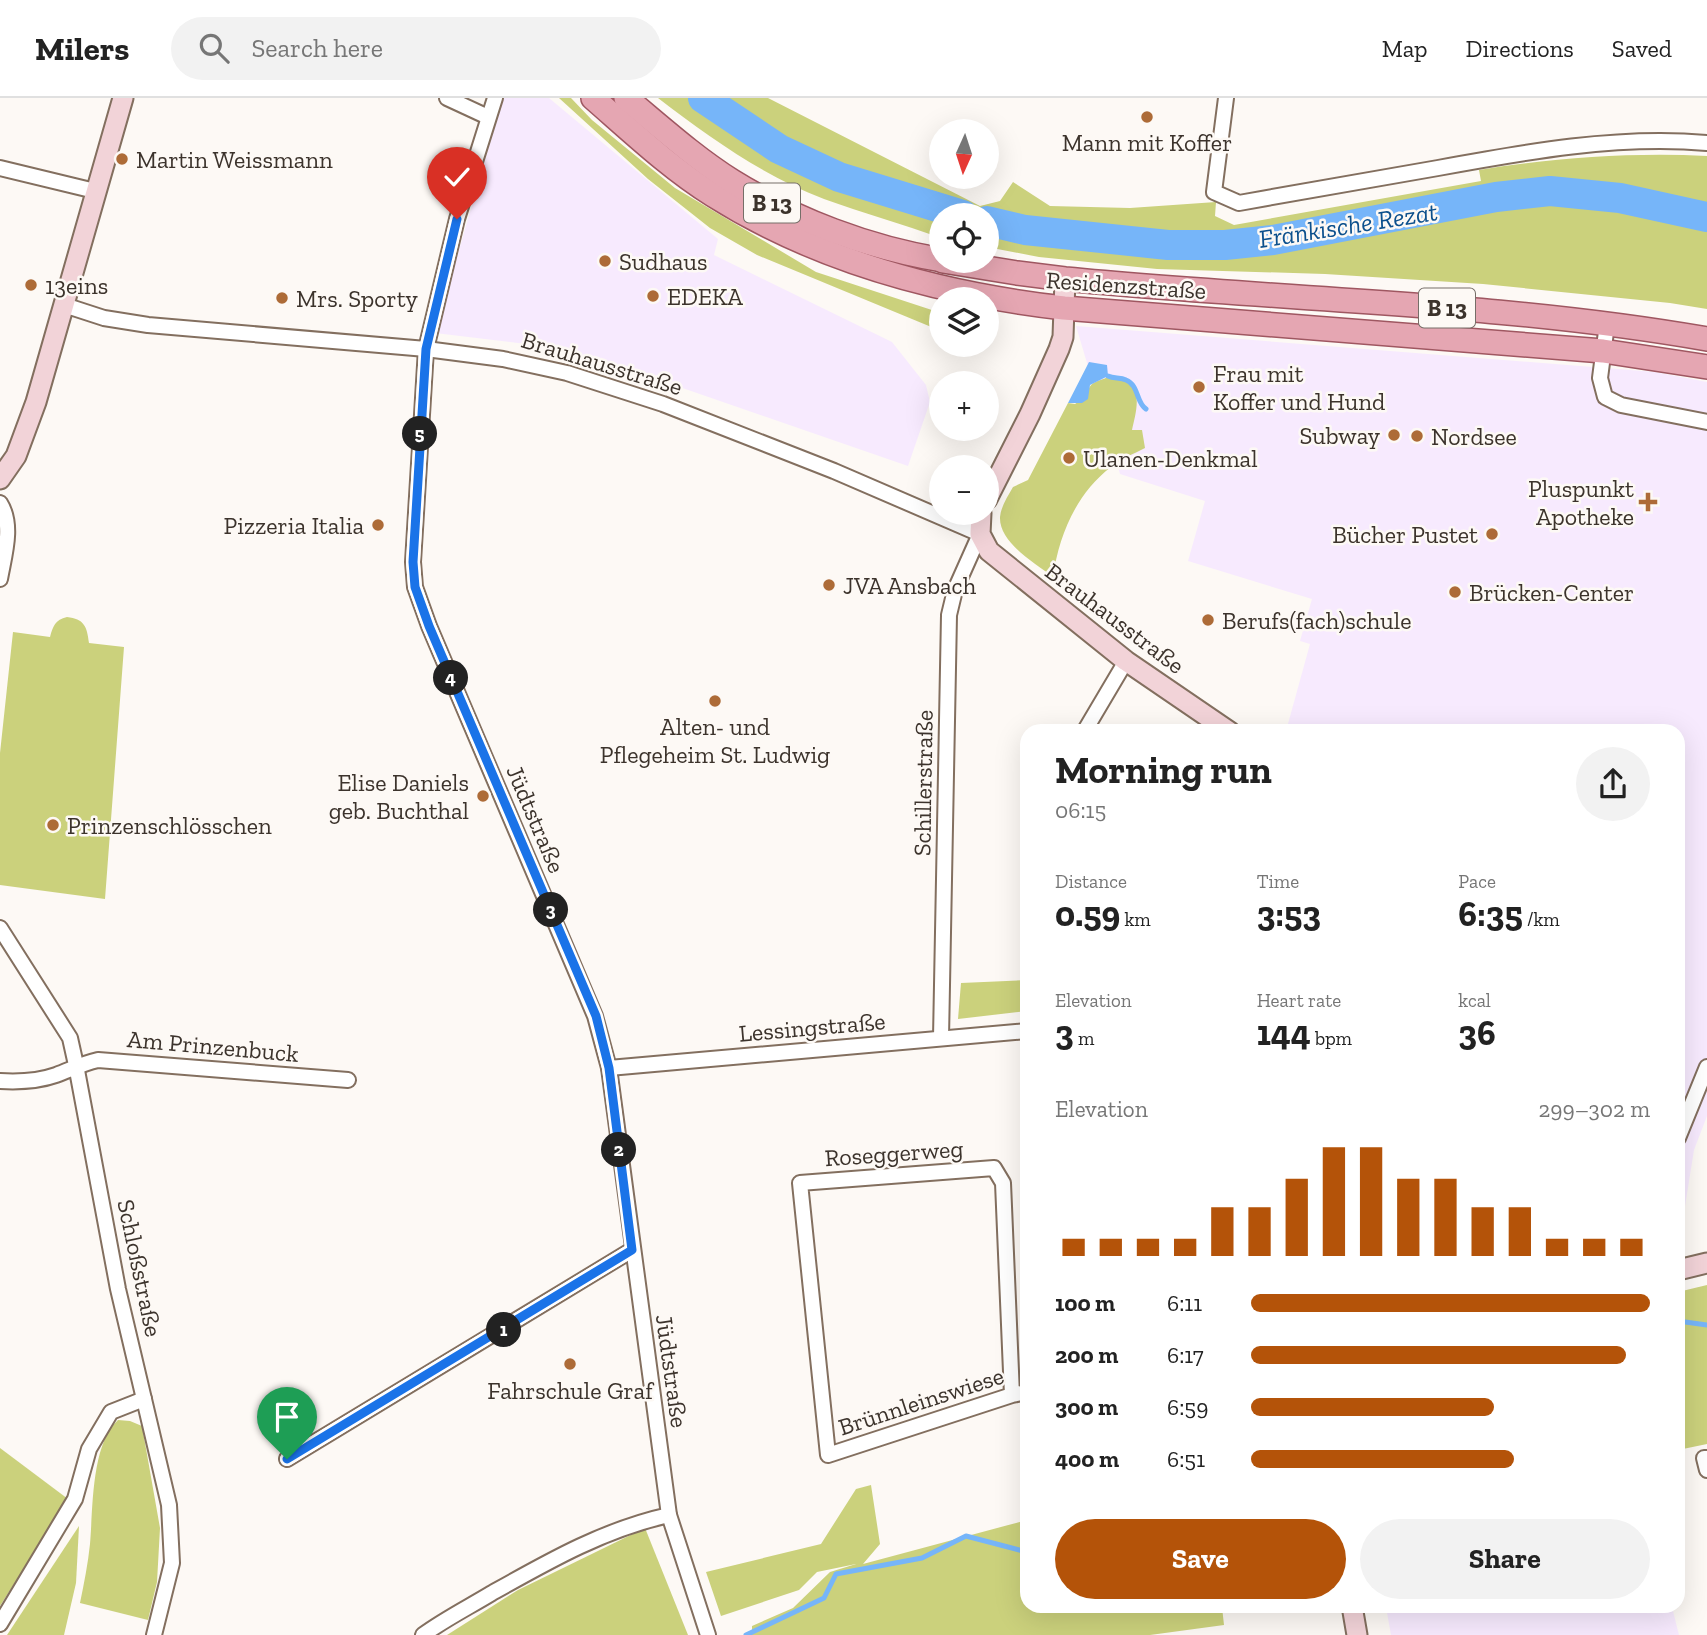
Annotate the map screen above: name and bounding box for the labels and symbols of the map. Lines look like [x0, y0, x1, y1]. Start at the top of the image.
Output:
marker: Mann mit Koffer [1139, 109, 1155, 125]
north arrow [929, 119, 999, 189]
place label: Mann mit Koffer [1062, 128, 1232, 157]
place label: Martin Weissmann [136, 145, 333, 174]
pin [427, 147, 487, 219]
marker: Martin Weissmann [114, 151, 130, 167]
road number: B 13 [744, 184, 800, 222]
water label: Fränkische Rezat [1256, 195, 1440, 255]
place label: Sudhaus [619, 247, 707, 276]
marker: Sudhaus [597, 253, 613, 269]
street label: Residenzstraße [1045, 265, 1207, 305]
place label: 13eins [45, 271, 108, 300]
marker: 13eins [23, 277, 39, 293]
place label: EDEKA [667, 282, 743, 311]
place label: Mrs. Sporty [296, 284, 419, 313]
marker: EDEKA [645, 288, 661, 304]
road number: B 13 [1419, 288, 1475, 328]
marker: Mrs. Sporty [274, 290, 290, 306]
street label: Brauhausstraße [518, 325, 686, 401]
place label: Frau mit Koffer und Hund [1213, 359, 1385, 416]
marker: Frau mit Koffer und Hund [1191, 379, 1207, 395]
pin: 5 [402, 416, 438, 452]
place label: Subway [1299, 421, 1381, 450]
place label: Nordsee [1431, 422, 1517, 451]
marker: Subway [1386, 427, 1402, 443]
marker: Nordsee [1409, 428, 1425, 444]
place label: Ulanen-Denkmal [1083, 444, 1258, 473]
marker: Ulanen-Denkmal [1061, 450, 1077, 466]
place label: Pluspunkt Apotheke [1528, 474, 1634, 531]
marker: Pluspunkt Apotheke [1640, 494, 1656, 510]
place label: Pizzeria Italia [224, 511, 364, 540]
marker: Pizzeria Italia [370, 517, 386, 533]
place label: Bücher Pustet [1332, 520, 1478, 549]
marker: Bücher Pustet [1484, 526, 1500, 542]
street label: Brauhausstraße [1040, 556, 1190, 680]
place label: JVA Ansbach [843, 571, 977, 600]
marker: JVA Ansbach [821, 577, 837, 593]
place label: Brücken-Center [1469, 578, 1634, 607]
marker: Brücken-Center [1447, 584, 1463, 600]
place label: Berufs(fach)schule [1222, 606, 1411, 635]
marker: Berufs(fach)schule [1200, 612, 1216, 628]
pin: 4 [434, 660, 468, 696]
marker: Alten- und Pflegeheim St. Ludwig [707, 693, 723, 709]
street label: Schillerstraße [907, 710, 939, 856]
place label: Alten- und Pflegeheim St. Ludwig [600, 712, 830, 769]
street label: Jüdtstraße [500, 761, 572, 877]
place label: Elise Daniels geb. Buchthal [329, 768, 469, 825]
marker: Elise Daniels geb. Buchthal [475, 788, 491, 804]
place label: Prinzenschlösschen [67, 811, 272, 840]
marker: Prinzenschlösschen [45, 817, 61, 833]
pin: 3 [534, 892, 568, 928]
street label: Lessingstraße [738, 1006, 886, 1048]
street label: Am Prinzenbuck [126, 1024, 300, 1068]
pin: 2 [602, 1132, 636, 1168]
street label: Roseggerweg [824, 1134, 964, 1172]
street label: Schloßstraße [111, 1197, 169, 1339]
pin: 1 [486, 1312, 522, 1348]
street label: Jüdtstraße [650, 1313, 694, 1429]
marker: Fahrschule Graf [562, 1356, 578, 1372]
street label: Brünnleinswiese [835, 1361, 1007, 1441]
place label: Fahrschule Graf [487, 1376, 655, 1405]
pin [257, 1387, 317, 1459]

